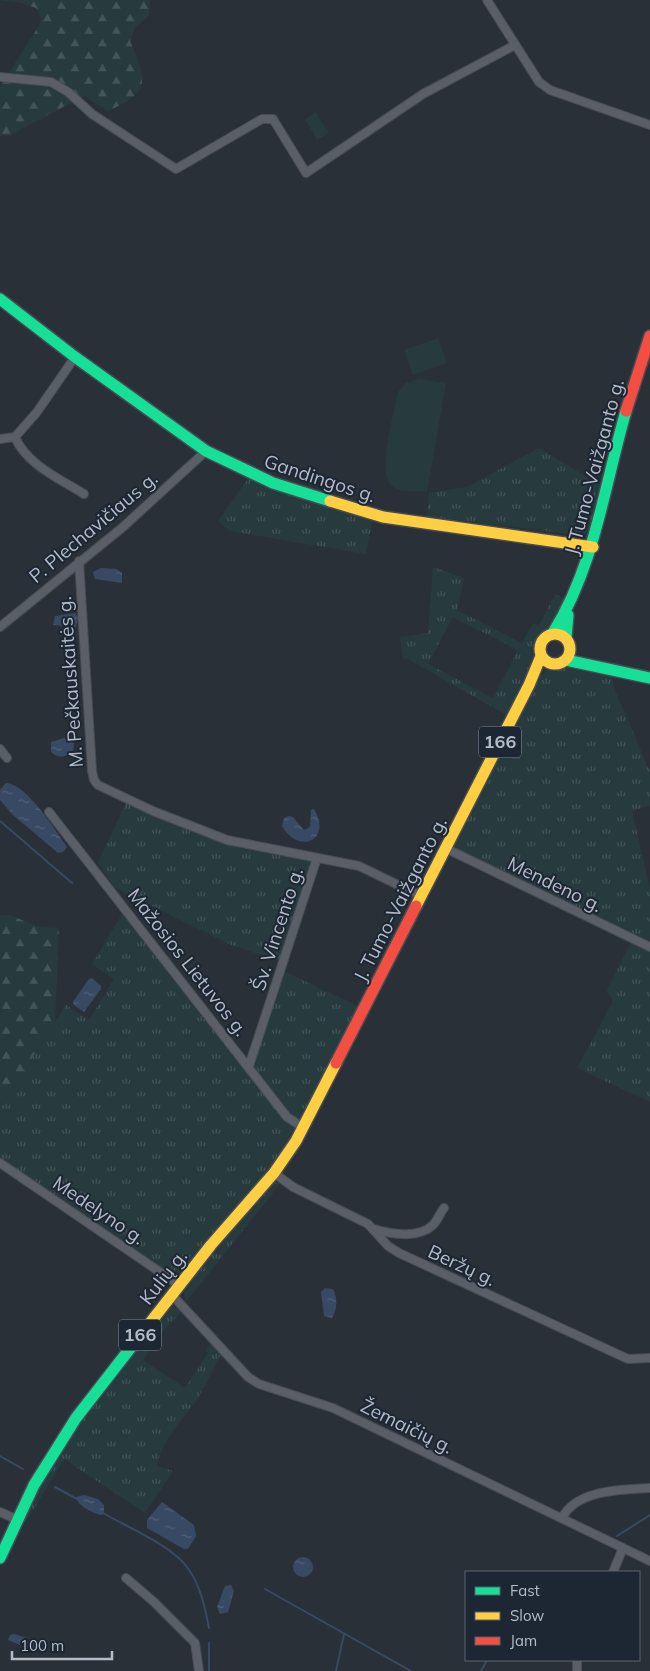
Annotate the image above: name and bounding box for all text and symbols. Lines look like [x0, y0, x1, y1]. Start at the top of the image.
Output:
street label: J. Tumo-Vaižganto g. [559, 376, 629, 558]
street label: Gandingos g. [261, 449, 379, 507]
street label: P. Plechavičiaus g. [24, 466, 162, 588]
street label: M. Pečkauskaitės g. [52, 596, 88, 768]
road number: 166 [479, 726, 521, 758]
street label: J. Tumo-Vaižganto g. [348, 813, 452, 985]
street label: Mendeno g. [504, 851, 606, 917]
street label: Šv. Vincento g. [246, 864, 308, 994]
street label: Mažosios Lietuvos g. [123, 883, 253, 1041]
street label: Medelyno g. [48, 1170, 150, 1250]
street label: Beržų g. [424, 1239, 500, 1291]
street label: Kulių g. [134, 1245, 192, 1309]
road number: 166 [119, 1320, 161, 1350]
street label: Žemaičių g. [357, 1393, 457, 1459]
legend [465, 1571, 640, 1661]
text: Fast [510, 1581, 540, 1600]
text: Slow [510, 1606, 544, 1625]
scale bar [12, 1628, 112, 1660]
text: Jam [510, 1631, 537, 1650]
text: 100 m [20, 1636, 64, 1655]

